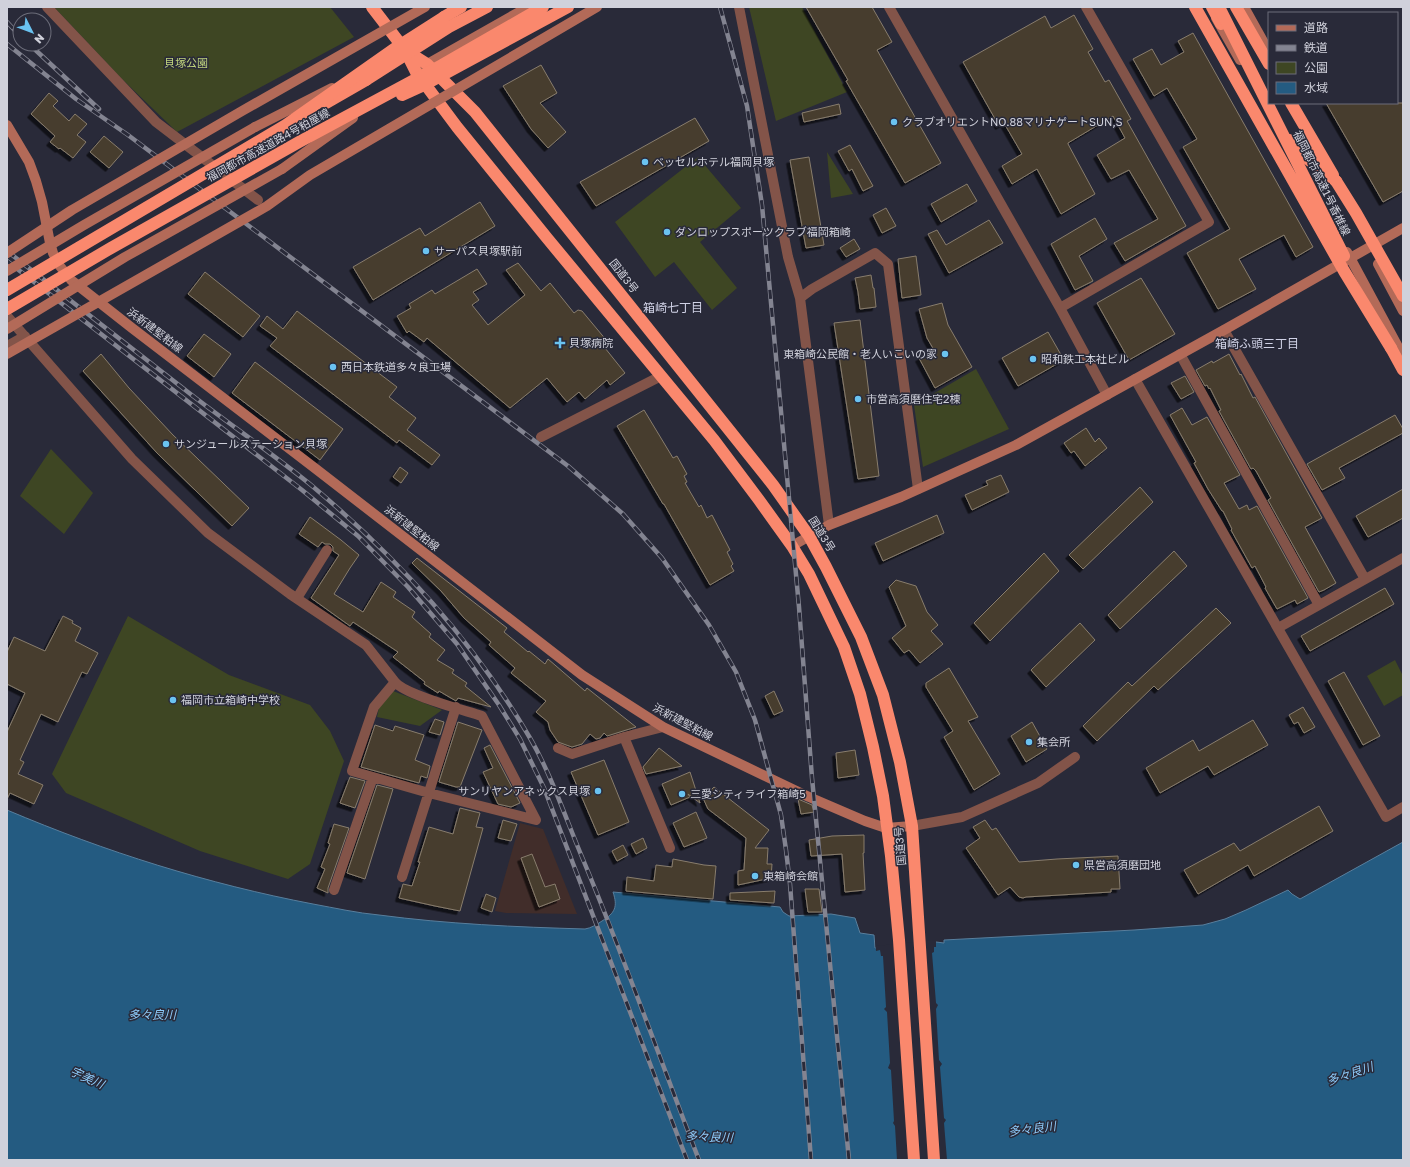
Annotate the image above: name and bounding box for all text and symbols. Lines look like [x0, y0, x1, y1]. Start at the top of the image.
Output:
north arrow [12, 12, 52, 52]
legend [1268, 12, 1398, 104]
text: 道路 [1304, 20, 1328, 35]
text: N [32, 32, 47, 46]
text: 鉄道 [1304, 40, 1328, 55]
park label: 貝塚公園 [164, 56, 208, 69]
text: 公園 [1304, 60, 1328, 75]
text: 水域 [1304, 80, 1328, 95]
street label: 福岡都市高速道路4号粕屋線 [204, 105, 332, 184]
place label: クラブオリエントNO.88マリナゲートSUN,S [902, 115, 1123, 128]
marker: クラブオリエントNO.88マリナゲートSUN,S [889, 117, 899, 127]
street label: 福岡都市高速1号香椎線 [1291, 128, 1354, 237]
place label: ベッセルホテル福岡貝塚 [653, 155, 774, 168]
marker: ベッセルホテル福岡貝塚 [640, 157, 650, 167]
place label: ダンロップスポーツクラブ福岡箱崎 [675, 225, 851, 238]
marker: ダンロップスポーツクラブ福岡箱崎 [662, 227, 672, 237]
place label: サーパス貝塚駅前 [434, 244, 522, 257]
marker: サーパス貝塚駅前 [421, 246, 431, 256]
street label: 国道3号 [607, 256, 642, 295]
district label: 箱崎七丁目 [643, 300, 703, 315]
street label: 浜新建堅粕線 [125, 305, 186, 355]
place label: 貝塚病院 [569, 336, 613, 349]
district label: 箱崎ふ頭三丁目 [1215, 336, 1299, 351]
marker: 貝塚病院 [554, 337, 566, 349]
place label: 東箱崎公民館・老人いこいの家 [783, 347, 937, 360]
marker: 東箱崎公民館・老人いこいの家 [940, 349, 950, 359]
place label: 昭和鉄工本社ビル [1041, 352, 1129, 365]
marker: 昭和鉄工本社ビル [1028, 354, 1038, 364]
place label: 西日本鉄道多々良工場 [341, 360, 451, 373]
marker: 西日本鉄道多々良工場 [328, 362, 338, 372]
place label: 市営高須磨住宅2棟 [866, 392, 960, 405]
marker: 市営高須磨住宅2棟 [853, 394, 863, 404]
place label: サンジュールステーション貝塚 [174, 437, 327, 450]
marker: サンジュールステーション貝塚 [161, 439, 171, 449]
street label: 浜新建堅粕線 [382, 502, 442, 553]
street label: 国道3号 [806, 514, 838, 554]
place label: 福岡市立箱崎中学校 [181, 693, 280, 706]
marker: 福岡市立箱崎中学校 [168, 695, 178, 705]
street label: 浜新建堅粕線 [651, 700, 715, 743]
place label: 集会所 [1037, 735, 1071, 748]
marker: 集会所 [1024, 737, 1034, 747]
place label: サンリヤンアネックス貝塚 [458, 784, 590, 797]
marker: サンリヤンアネックス貝塚 [593, 786, 603, 796]
place label: 三愛シティライフ箱崎5 [690, 787, 806, 800]
marker: 三愛シティライフ箱崎5 [677, 789, 687, 799]
street label: 国道3号 [891, 826, 908, 866]
place label: 県営高須磨団地 [1084, 858, 1161, 871]
marker: 県営高須磨団地 [1071, 860, 1081, 870]
place label: 東箱崎会館 [763, 869, 818, 882]
marker: 東箱崎会館 [750, 871, 760, 881]
water label: 多々良川 [128, 1007, 178, 1022]
water label: 多々良川 [1325, 1058, 1377, 1088]
water label: 宇美川 [68, 1063, 109, 1093]
water label: 多々良川 [1007, 1118, 1059, 1139]
water label: 多々良川 [685, 1128, 735, 1145]

